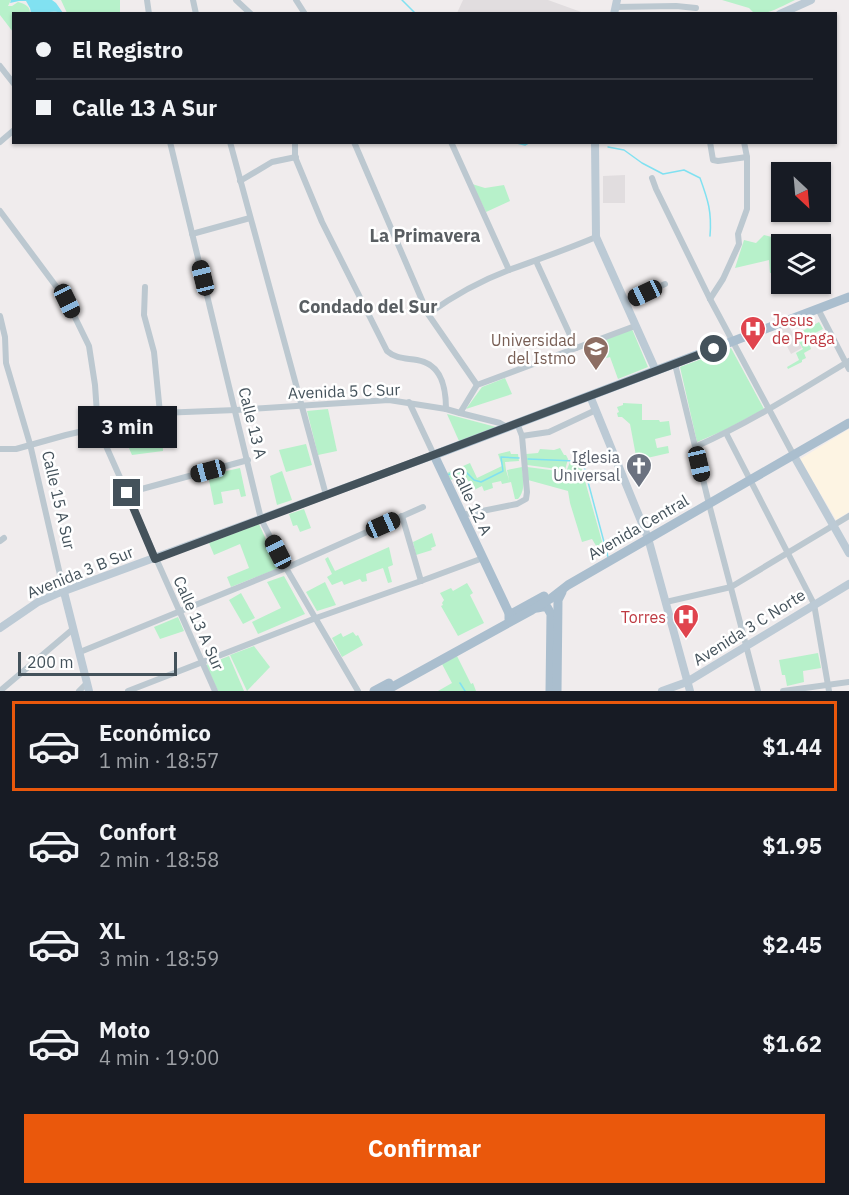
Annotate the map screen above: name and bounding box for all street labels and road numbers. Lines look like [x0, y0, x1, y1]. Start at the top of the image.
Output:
street label: Avenida 5 C Sur [287, 379, 401, 403]
street label: Calle 13 A [234, 385, 272, 461]
street label: Calle 15 A Sur [38, 449, 80, 552]
street label: Calle 12 A [448, 464, 496, 538]
street label: Avenida Central [584, 490, 692, 564]
street label: Avenida 3 B Sur [24, 542, 136, 602]
street label: Calle 13 A Sur [169, 573, 229, 673]
street label: Avenida 3 C Norte [689, 584, 809, 670]

